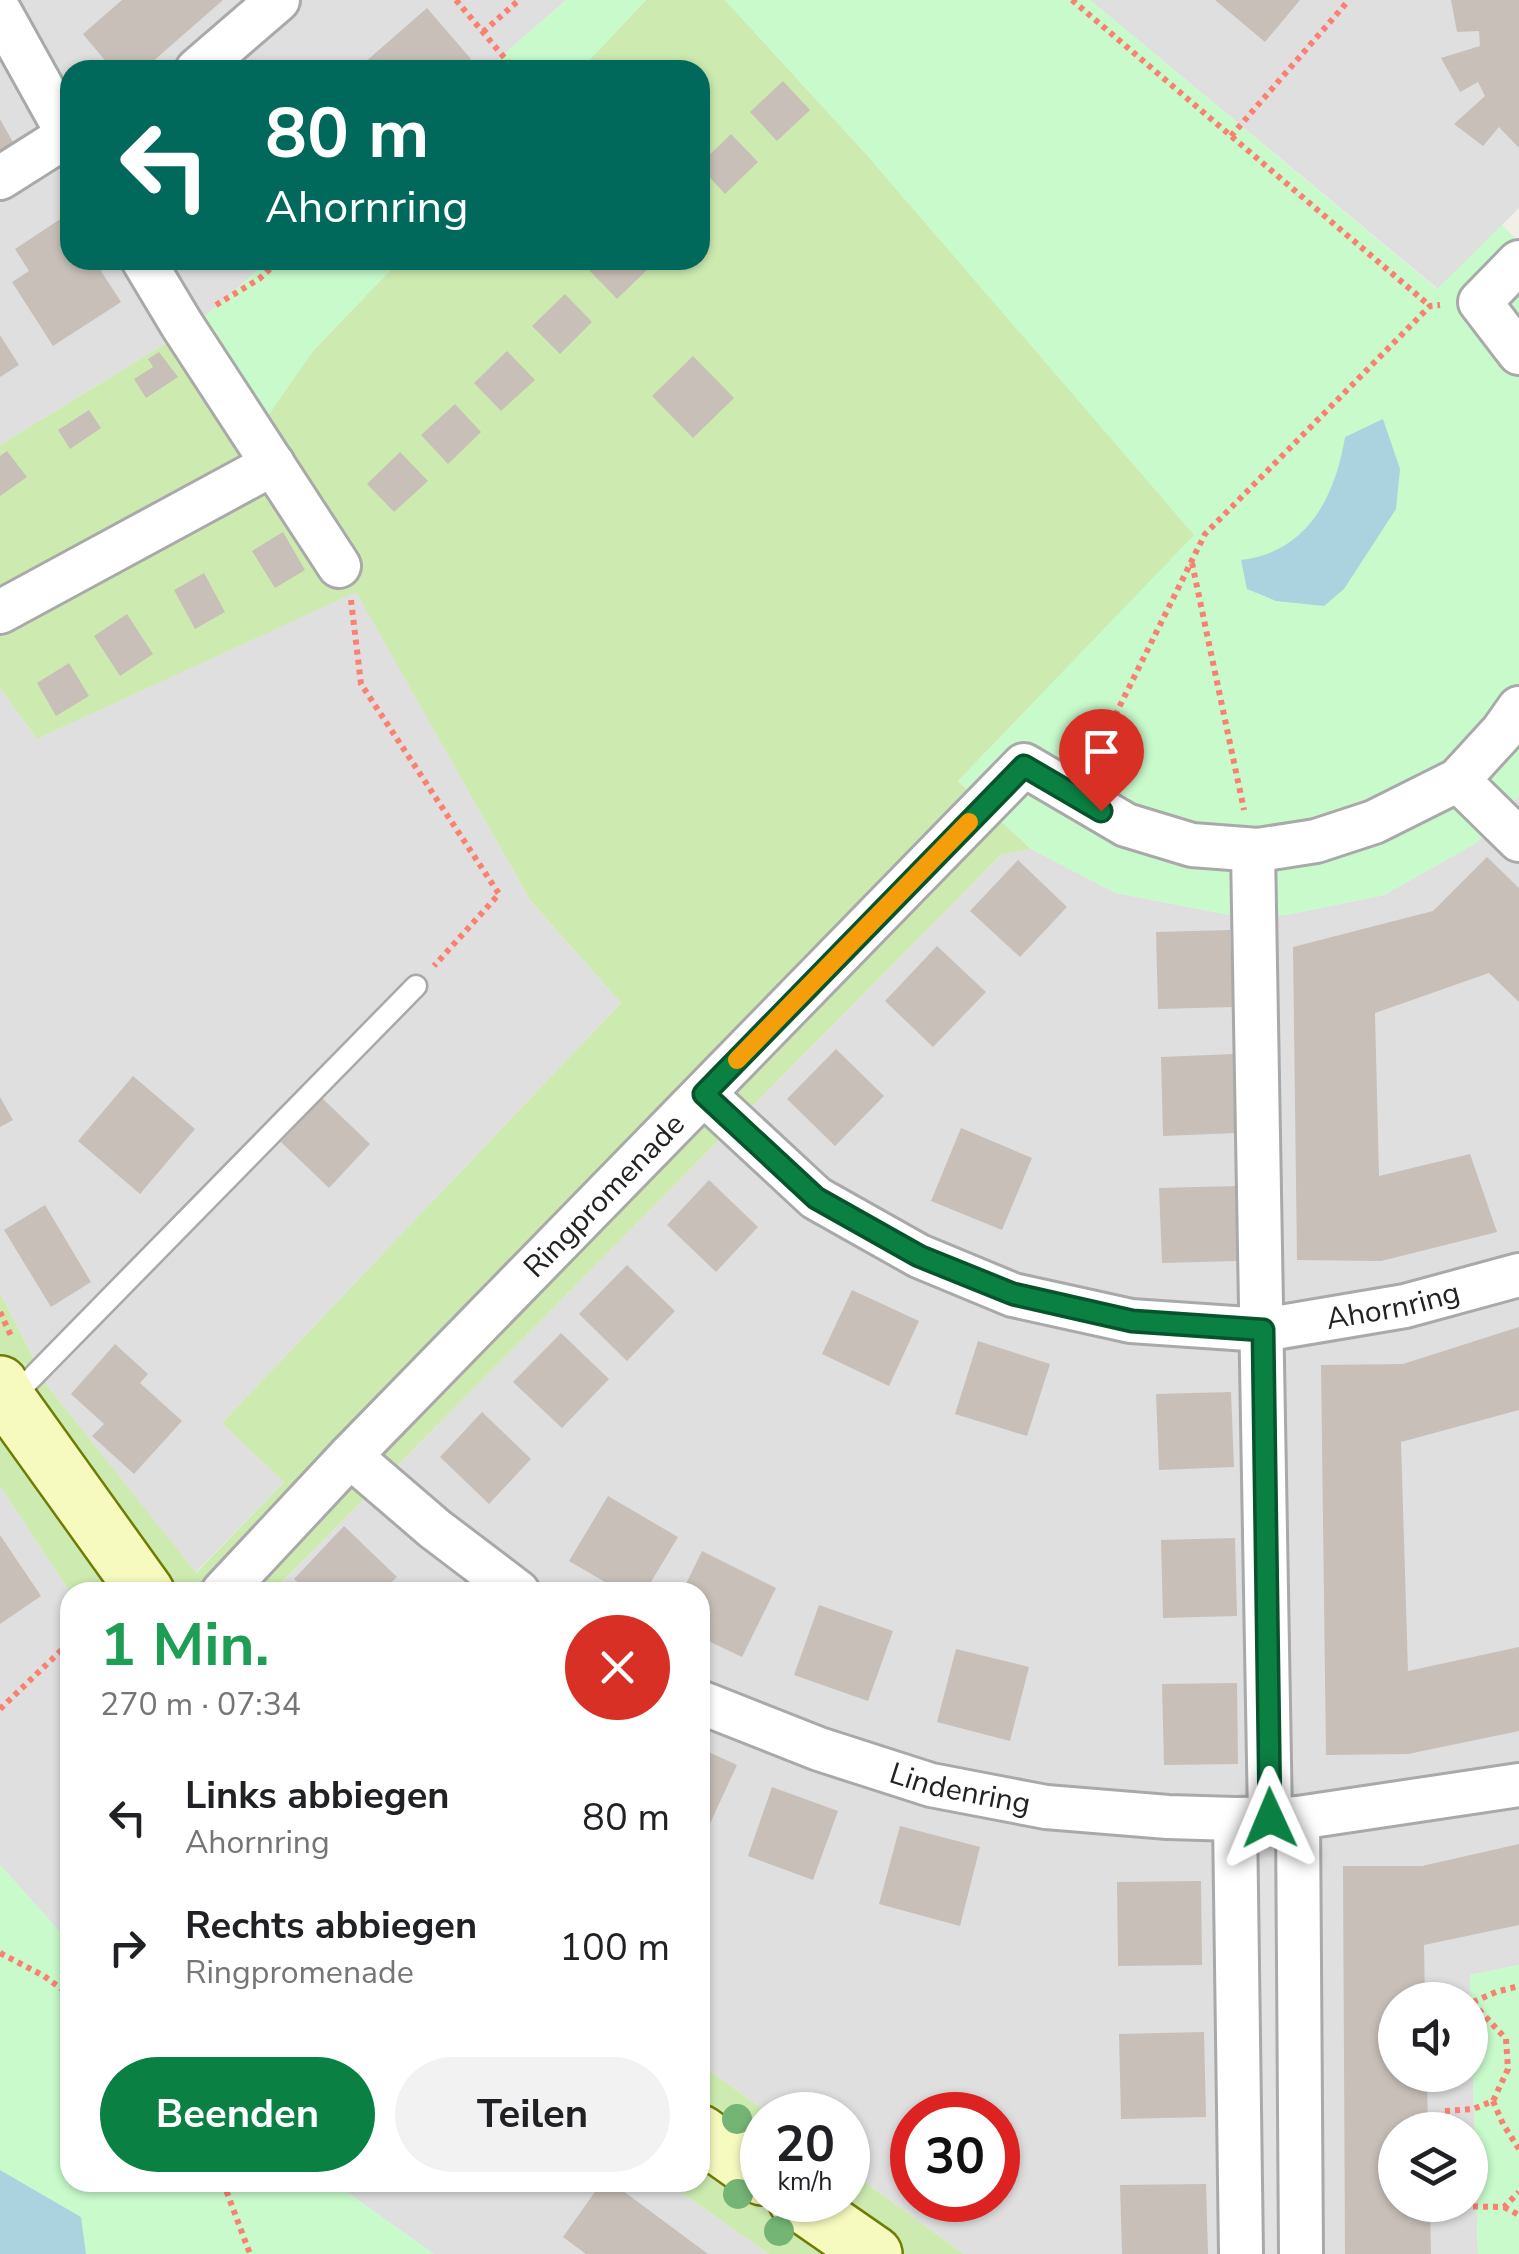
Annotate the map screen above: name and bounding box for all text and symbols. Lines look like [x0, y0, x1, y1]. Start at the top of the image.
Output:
text: 80 m [265, 86, 429, 182]
icon: left [100, 100, 230, 230]
text: Ahornring [265, 177, 469, 238]
pin [1059, 709, 1144, 812]
icon: arrive [1074, 724, 1129, 779]
street label: Ringpromenade [515, 1105, 694, 1287]
street label: Ahornring [1323, 1272, 1464, 1340]
text: 1 Min. [100, 1604, 270, 1686]
button: close [565, 1615, 670, 1720]
text: 270 m · 07:34 [100, 1683, 301, 1726]
street label: Lindenring [884, 1753, 1034, 1825]
position arrow [1218, 1766, 1322, 1870]
text: Links abbiegen [185, 1770, 450, 1821]
icon: left [100, 1790, 155, 1845]
text: 80 m [582, 1792, 670, 1843]
text: Ahornring [185, 1821, 330, 1864]
text: Rechts abbiegen [185, 1900, 477, 1951]
icon: right [100, 1920, 155, 1975]
text: 100 m [559, 1922, 670, 1973]
text: Ringpromenade [185, 1951, 414, 1994]
map controls [1378, 1982, 1488, 2222]
button: sound [1378, 1982, 1488, 2092]
button: Beenden [100, 2057, 375, 2172]
button: Teilen [395, 2057, 670, 2172]
speed limit sign: 30 [890, 2092, 1020, 2222]
text: 20 [775, 2110, 835, 2179]
button: layers [1378, 2112, 1488, 2222]
text: km/h [777, 2165, 833, 2199]

